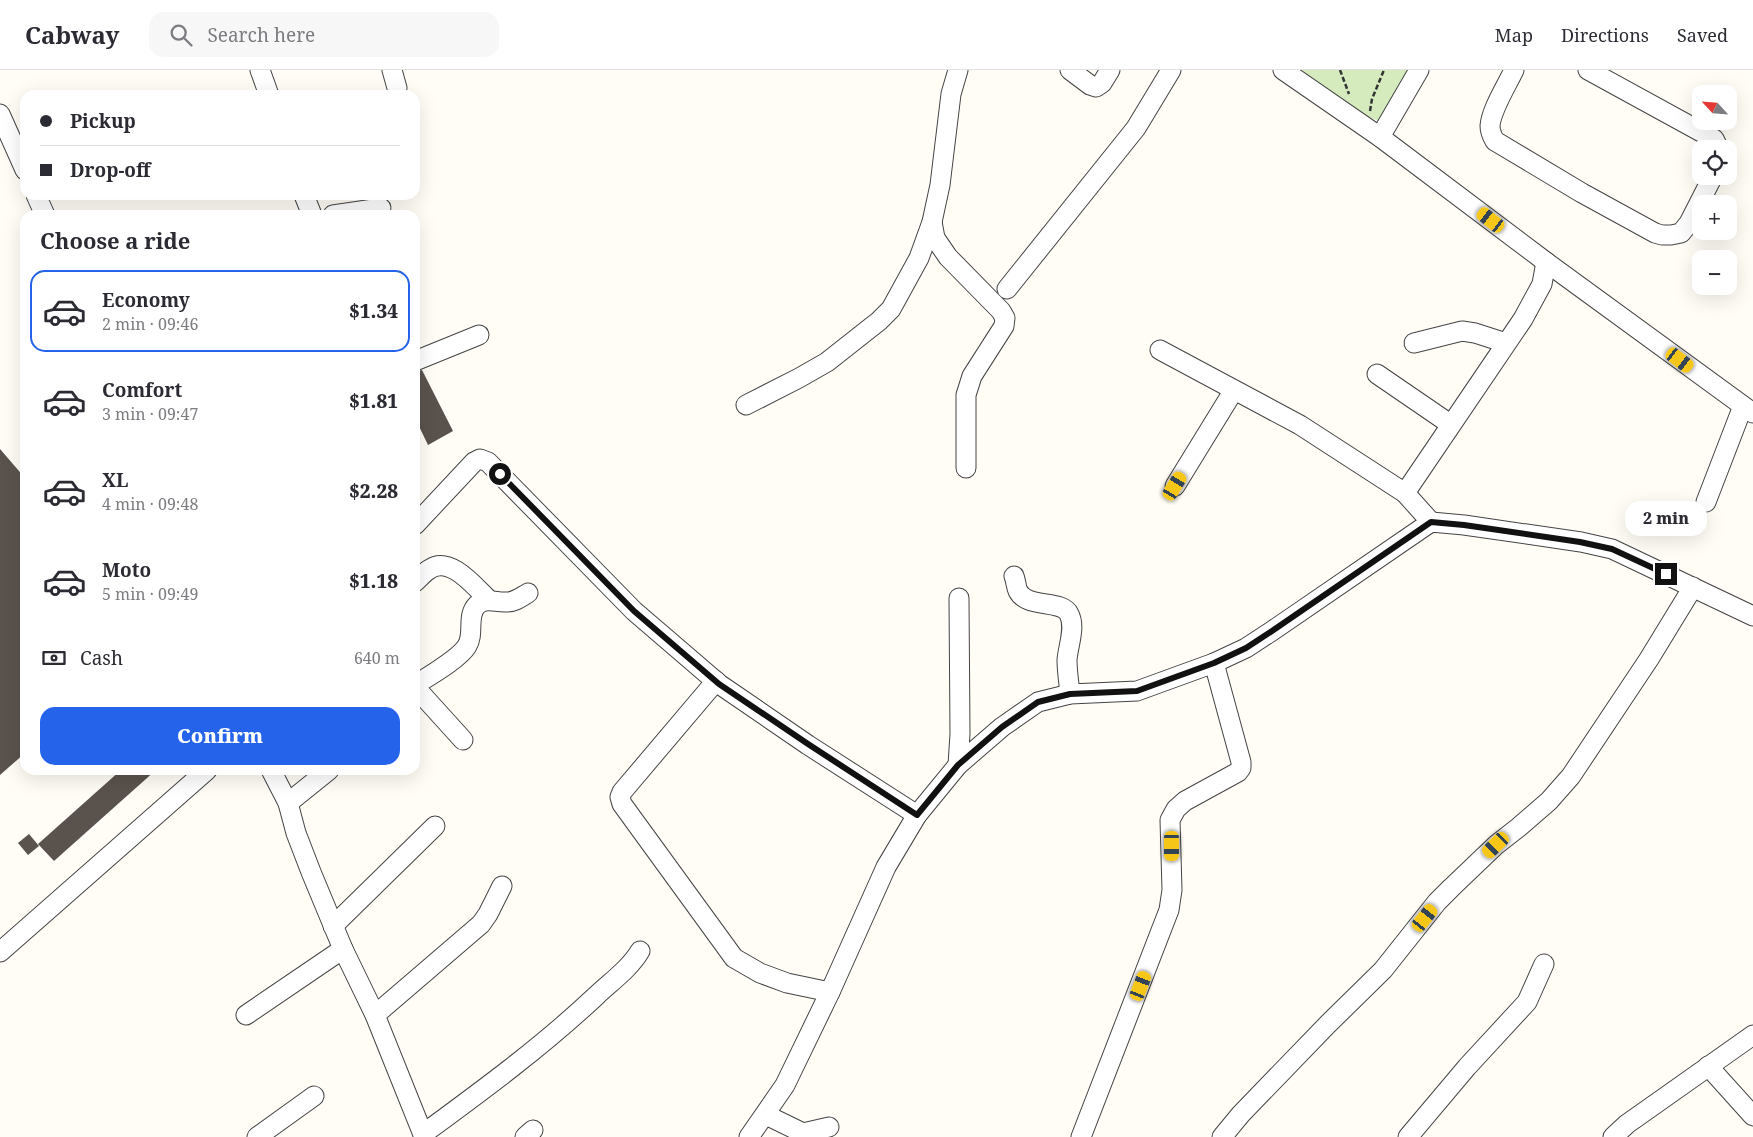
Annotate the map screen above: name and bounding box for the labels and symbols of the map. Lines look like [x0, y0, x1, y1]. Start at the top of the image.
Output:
north arrow [1692, 85, 1738, 130]
car [1474, 205, 1507, 235]
car [1663, 345, 1696, 375]
route start [489, 463, 511, 485]
car [1160, 469, 1189, 503]
callout: 2 min [1625, 502, 1707, 536]
route end [1655, 563, 1677, 585]
car [1480, 829, 1512, 861]
car [1164, 831, 1179, 861]
car [1409, 902, 1440, 934]
car [1128, 969, 1153, 1003]

